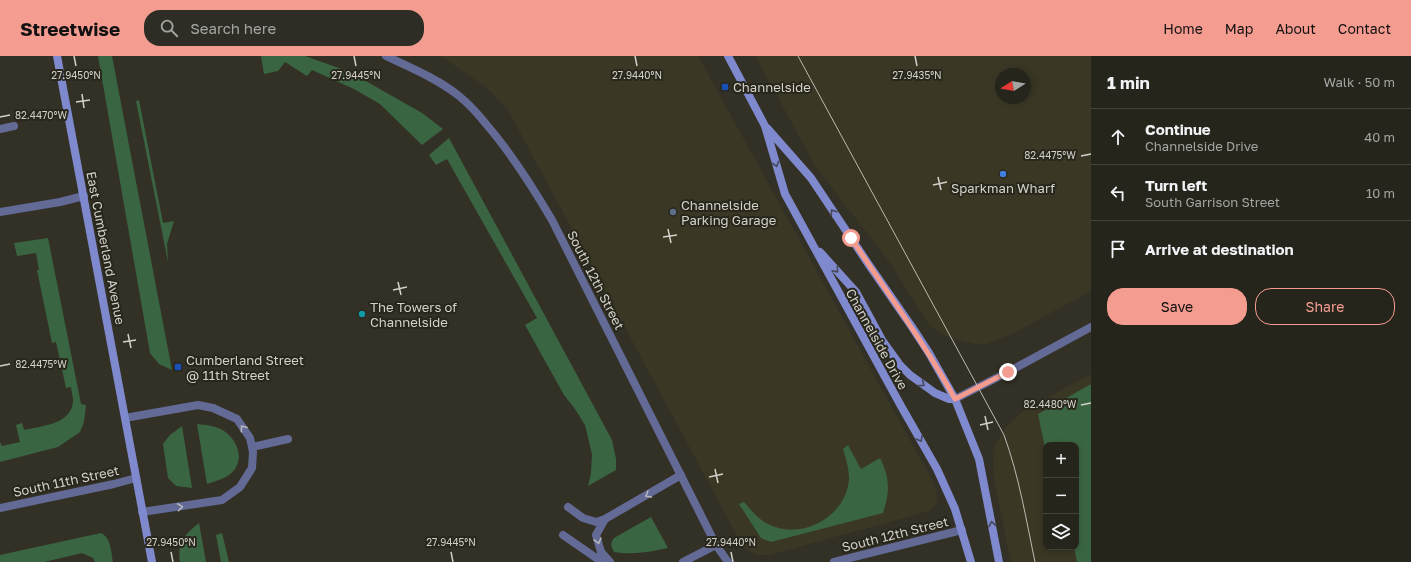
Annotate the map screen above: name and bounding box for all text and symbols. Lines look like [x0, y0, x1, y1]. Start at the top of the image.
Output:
search box [144, 10, 424, 46]
text: Streetwise [20, 17, 120, 40]
icon: search [158, 17, 180, 39]
text: Search here [190, 19, 276, 37]
text: Home [1163, 20, 1203, 37]
text: Map [1225, 20, 1253, 37]
text: About [1275, 20, 1316, 37]
text: Contact [1338, 20, 1391, 37]
north arrow [995, 68, 1031, 104]
text: 27.9450°N [51, 69, 101, 81]
text: 27.9445°N [331, 69, 381, 81]
text: 27.9440°N [612, 69, 662, 81]
text: 27.9435°N [892, 69, 942, 81]
text: 1 min [1107, 72, 1150, 93]
text: Walk · 50 m [1323, 74, 1395, 90]
place label: Channelside [733, 79, 811, 95]
marker: Channelside [720, 82, 730, 92]
text: 82.4470°W [15, 109, 67, 121]
text: Continue [1145, 120, 1211, 138]
icon: ahead [1107, 126, 1129, 148]
text: 40 m [1364, 129, 1395, 145]
text: Channelside Drive [1145, 138, 1258, 154]
text: 82.4475°W [1024, 149, 1076, 161]
one-way arrow [771, 160, 780, 167]
marker: Sparkman Wharf [998, 169, 1008, 179]
street label: East Cumberland Avenue [83, 170, 129, 326]
text: Turn left [1145, 176, 1207, 194]
place label: Sparkman Wharf [951, 180, 1055, 196]
icon: left [1107, 182, 1129, 204]
text: 10 m [1366, 185, 1395, 201]
text: South Garrison Street [1145, 194, 1280, 210]
place label: Channelside Parking Garage [681, 197, 776, 228]
marker: Channelside Parking Garage [668, 207, 678, 217]
one-way arrow [831, 209, 838, 216]
street label: South 12th Street [564, 228, 628, 332]
route start [842, 229, 860, 247]
icon: arrive [1107, 238, 1129, 260]
text: Arrive at destination [1145, 240, 1294, 258]
one-way arrow [832, 265, 839, 273]
street label: Channelside Drive [843, 286, 911, 392]
button: Save [1107, 288, 1247, 325]
button: Share [1255, 288, 1395, 325]
place label: The Towers of Channelside [370, 299, 457, 330]
marker: The Towers of Channelside [357, 309, 367, 319]
place label: Cumberland Street @ 11th Street [186, 352, 304, 383]
text: 82.4475°W [15, 358, 67, 370]
marker: Cumberland Street @ 11th Street [173, 362, 183, 372]
route end [999, 363, 1017, 381]
one-way arrow [917, 379, 924, 386]
text: 82.4480°W [1024, 398, 1077, 410]
one-way arrow [241, 425, 248, 432]
one-way arrow [916, 435, 923, 443]
map controls [1043, 442, 1079, 550]
button: + [1043, 442, 1079, 478]
street label: South 11th Street [12, 462, 120, 500]
button: − [1043, 478, 1079, 514]
one-way arrow [645, 490, 652, 497]
one-way arrow [177, 503, 183, 512]
street label: South 12th Street [840, 513, 950, 555]
button: layers [1043, 514, 1079, 550]
one-way arrow [988, 521, 997, 527]
text: 27.9450°N [146, 536, 196, 548]
text: 27.9445°N [426, 536, 476, 548]
text: 27.9440°N [706, 536, 756, 548]
one-way arrow [593, 537, 602, 544]

